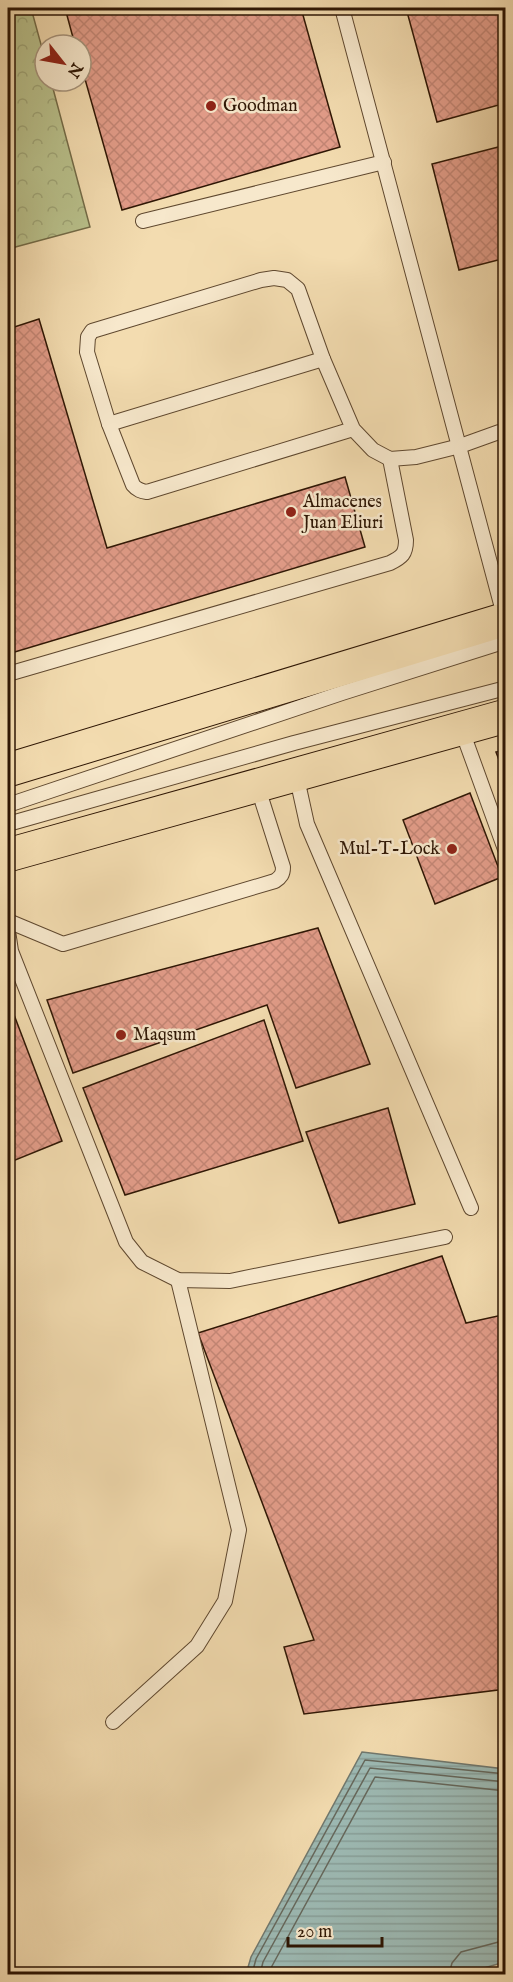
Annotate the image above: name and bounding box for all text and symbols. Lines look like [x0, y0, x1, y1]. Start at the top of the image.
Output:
north arrow [33, 33, 93, 93]
text: N [62, 58, 87, 81]
place label: Goodman [223, 95, 298, 118]
marker: Goodman [204, 99, 218, 113]
place label: Almacenes Juan Eliuri [301, 491, 384, 535]
marker: Almacenes Juan Eliuri [284, 505, 298, 519]
place label: Mul-T-Lock [339, 838, 440, 861]
marker: Mul-T-Lock [445, 842, 459, 856]
place label: Maqsum [133, 1024, 196, 1047]
marker: Maqsum [114, 1028, 128, 1042]
scale bar [288, 1910, 382, 1948]
text: 20 m [297, 1921, 332, 1944]

